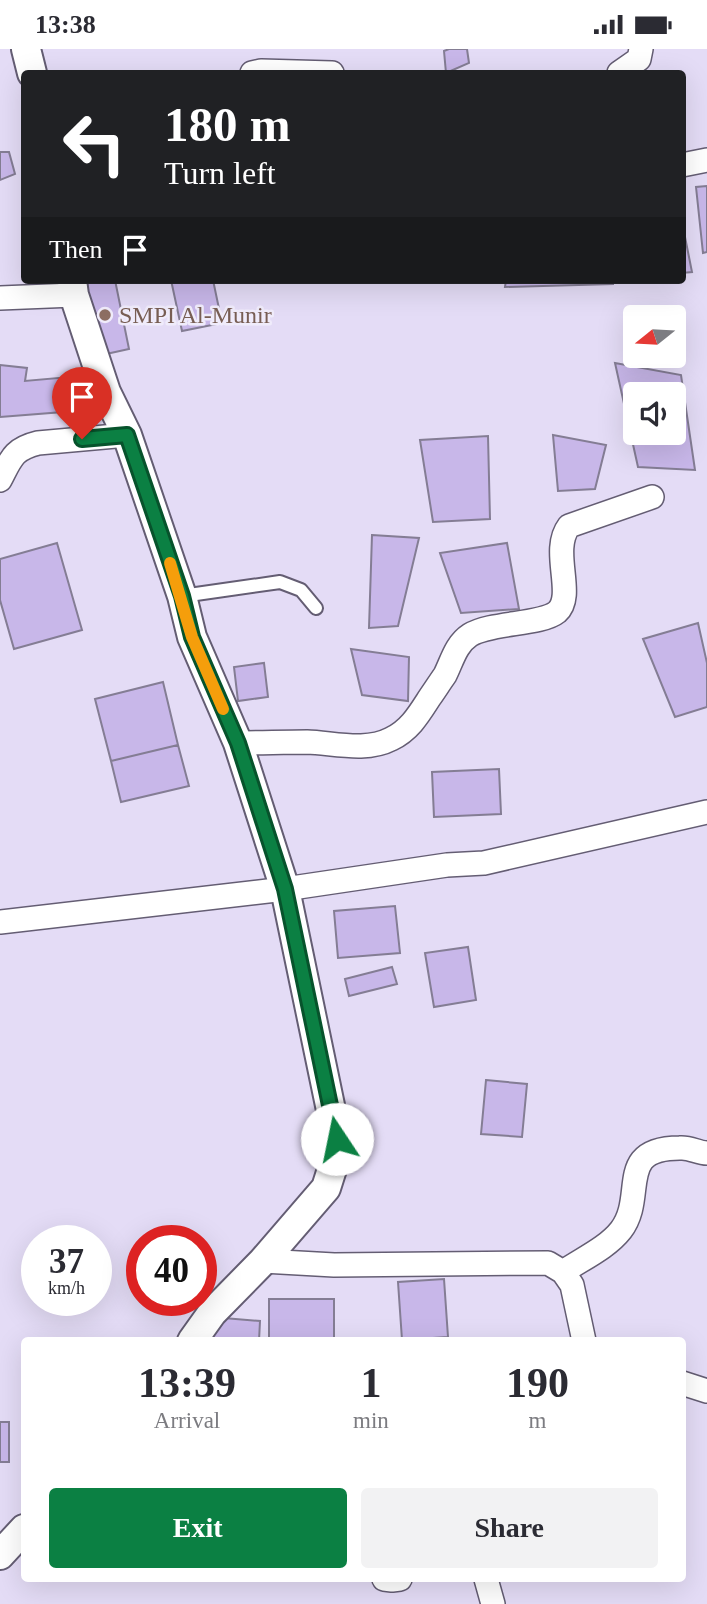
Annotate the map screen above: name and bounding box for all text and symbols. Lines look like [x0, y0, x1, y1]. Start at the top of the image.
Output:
text: 13:38 [35, 10, 96, 39]
text: 180 m [164, 97, 291, 152]
icon: left [49, 98, 140, 189]
text: Turn left [164, 155, 276, 191]
icon: arrive [116, 231, 154, 269]
text: Then [49, 235, 102, 264]
place label: SMPI Al-Munir [119, 302, 272, 328]
north arrow [623, 305, 686, 367]
map controls [623, 305, 686, 445]
marker: SMPI Al-Munir [97, 307, 113, 323]
pin [52, 367, 112, 439]
icon: arrive [63, 378, 101, 416]
button: sound [623, 382, 686, 445]
position arrow [300, 1102, 374, 1176]
speed limit sign: 40 [126, 1225, 217, 1316]
text: 37 [49, 1242, 84, 1281]
text: km/h [48, 1278, 85, 1298]
text: 13:39 [138, 1360, 236, 1406]
text: 1 [360, 1360, 381, 1406]
text: 190 [506, 1360, 569, 1406]
text: Arrival [154, 1408, 220, 1433]
text: min [353, 1408, 389, 1433]
text: m [528, 1408, 546, 1433]
button: Exit [49, 1488, 347, 1568]
button: Share [361, 1488, 658, 1568]

